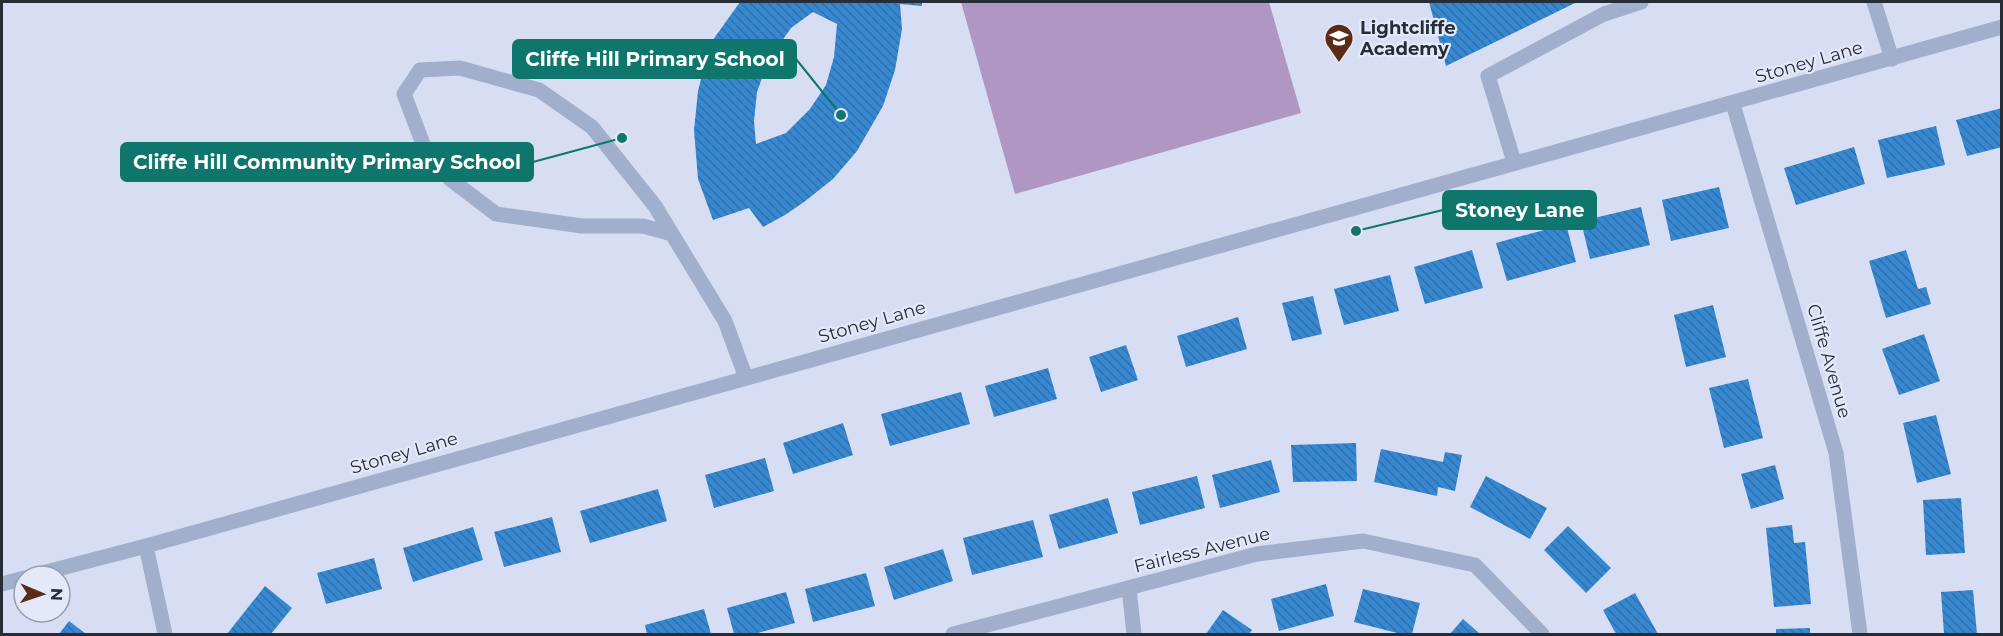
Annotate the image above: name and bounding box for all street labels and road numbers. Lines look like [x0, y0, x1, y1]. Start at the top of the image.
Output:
street label: Stoney Lane [1753, 36, 1865, 88]
street label: Stoney Lane [816, 296, 928, 348]
street label: Cliffe Avenue [1802, 301, 1856, 421]
street label: Stoney Lane [348, 427, 460, 479]
street label: Fairless Avenue [1132, 522, 1272, 578]

